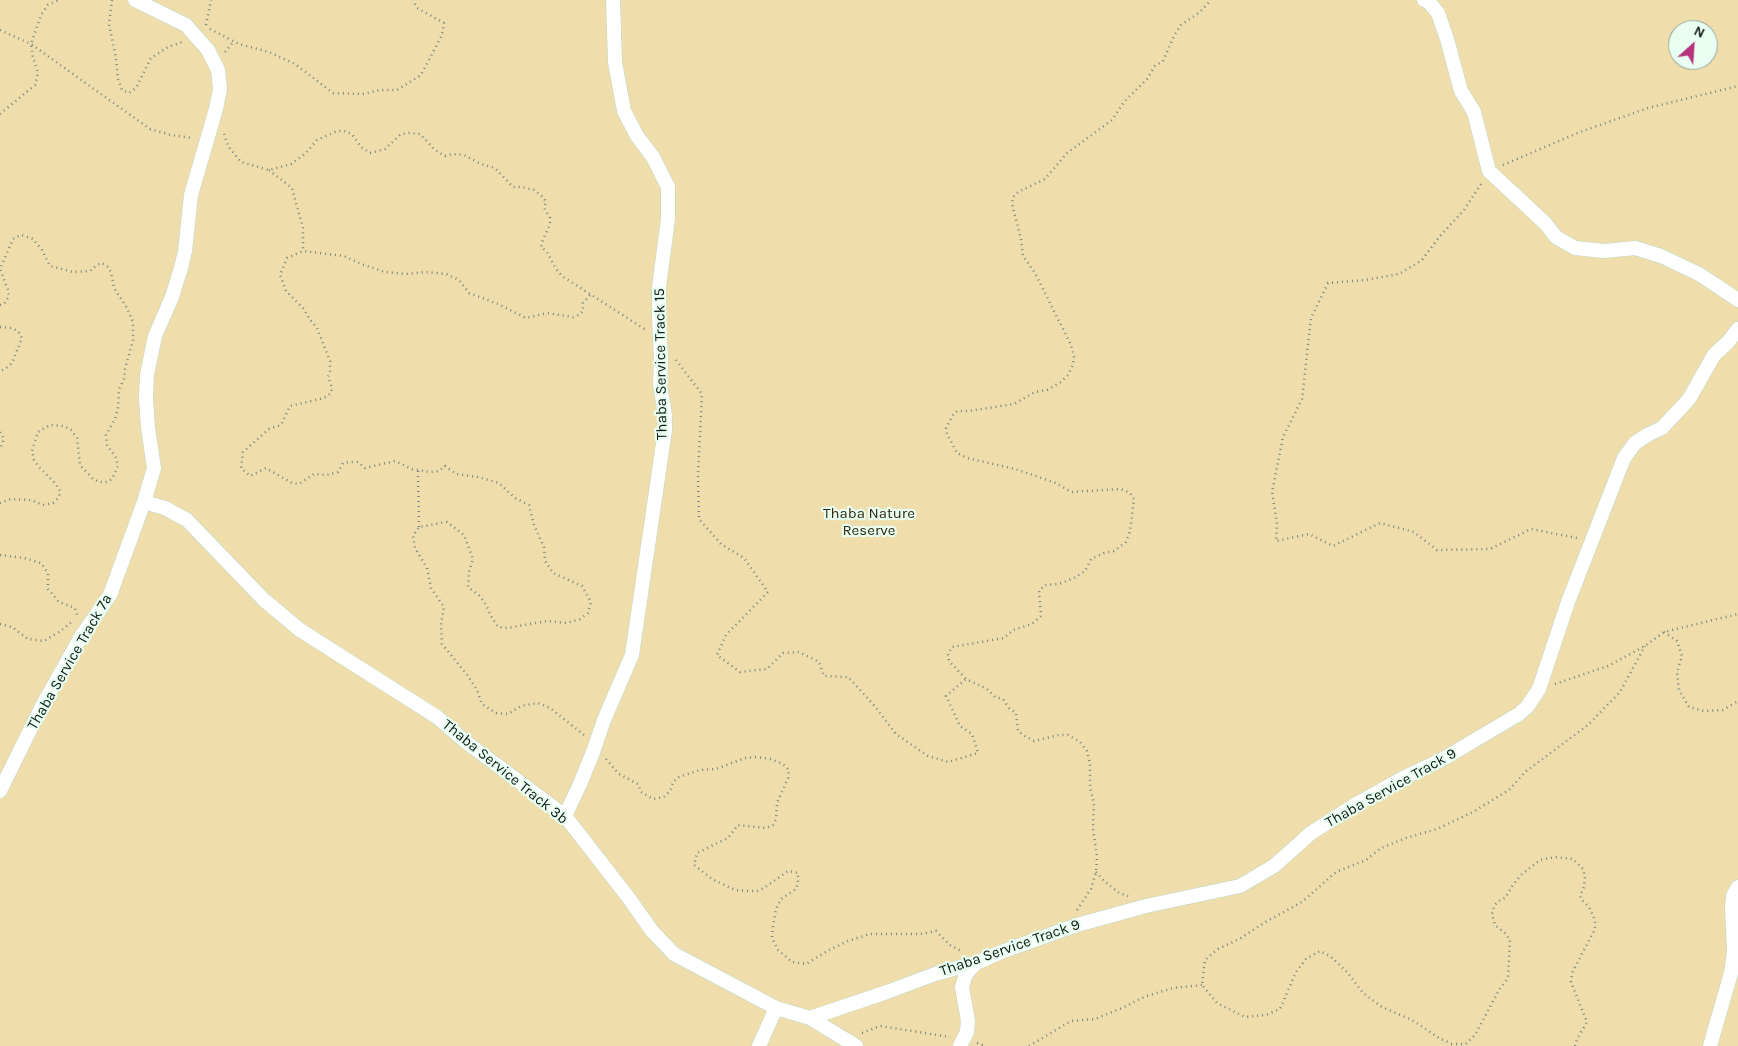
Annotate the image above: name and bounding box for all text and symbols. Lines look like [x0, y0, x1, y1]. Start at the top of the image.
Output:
north arrow [1668, 20, 1718, 70]
text: N [1691, 22, 1708, 42]
street label: Thaba Service Track 15 [651, 288, 671, 440]
park label: Thaba Nature Reserve [823, 505, 915, 540]
street label: Thaba Service Track 7a [24, 591, 116, 733]
street label: Thaba Service Track 3b [439, 716, 571, 828]
street label: Thaba Service Track 9 [1322, 744, 1460, 832]
street label: Thaba Service Track 9 [937, 916, 1083, 980]

